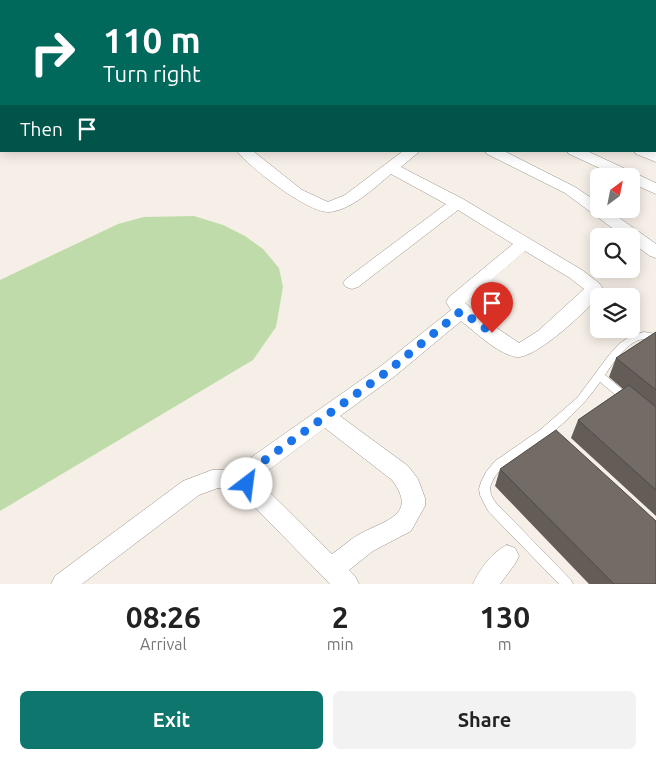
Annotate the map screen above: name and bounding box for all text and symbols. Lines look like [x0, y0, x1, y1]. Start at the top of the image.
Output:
icon: right [20, 20, 85, 85]
text: 110 m [103, 20, 201, 60]
text: Turn right [103, 61, 201, 86]
icon: arrive [73, 115, 101, 143]
text: Then [20, 118, 63, 140]
north arrow [590, 168, 640, 218]
map controls [590, 168, 640, 338]
button: search [590, 228, 640, 278]
pin [471, 282, 513, 333]
button: layers [590, 288, 640, 338]
icon: arrive [478, 289, 506, 317]
position arrow [220, 457, 272, 509]
text: 08:26 [126, 600, 201, 634]
text: 2 [332, 600, 349, 634]
text: 130 [479, 600, 530, 634]
text: Arrival [140, 635, 187, 653]
text: min [327, 635, 354, 653]
text: m [498, 635, 512, 653]
button: Exit [20, 691, 323, 749]
button: Share [333, 691, 636, 749]

